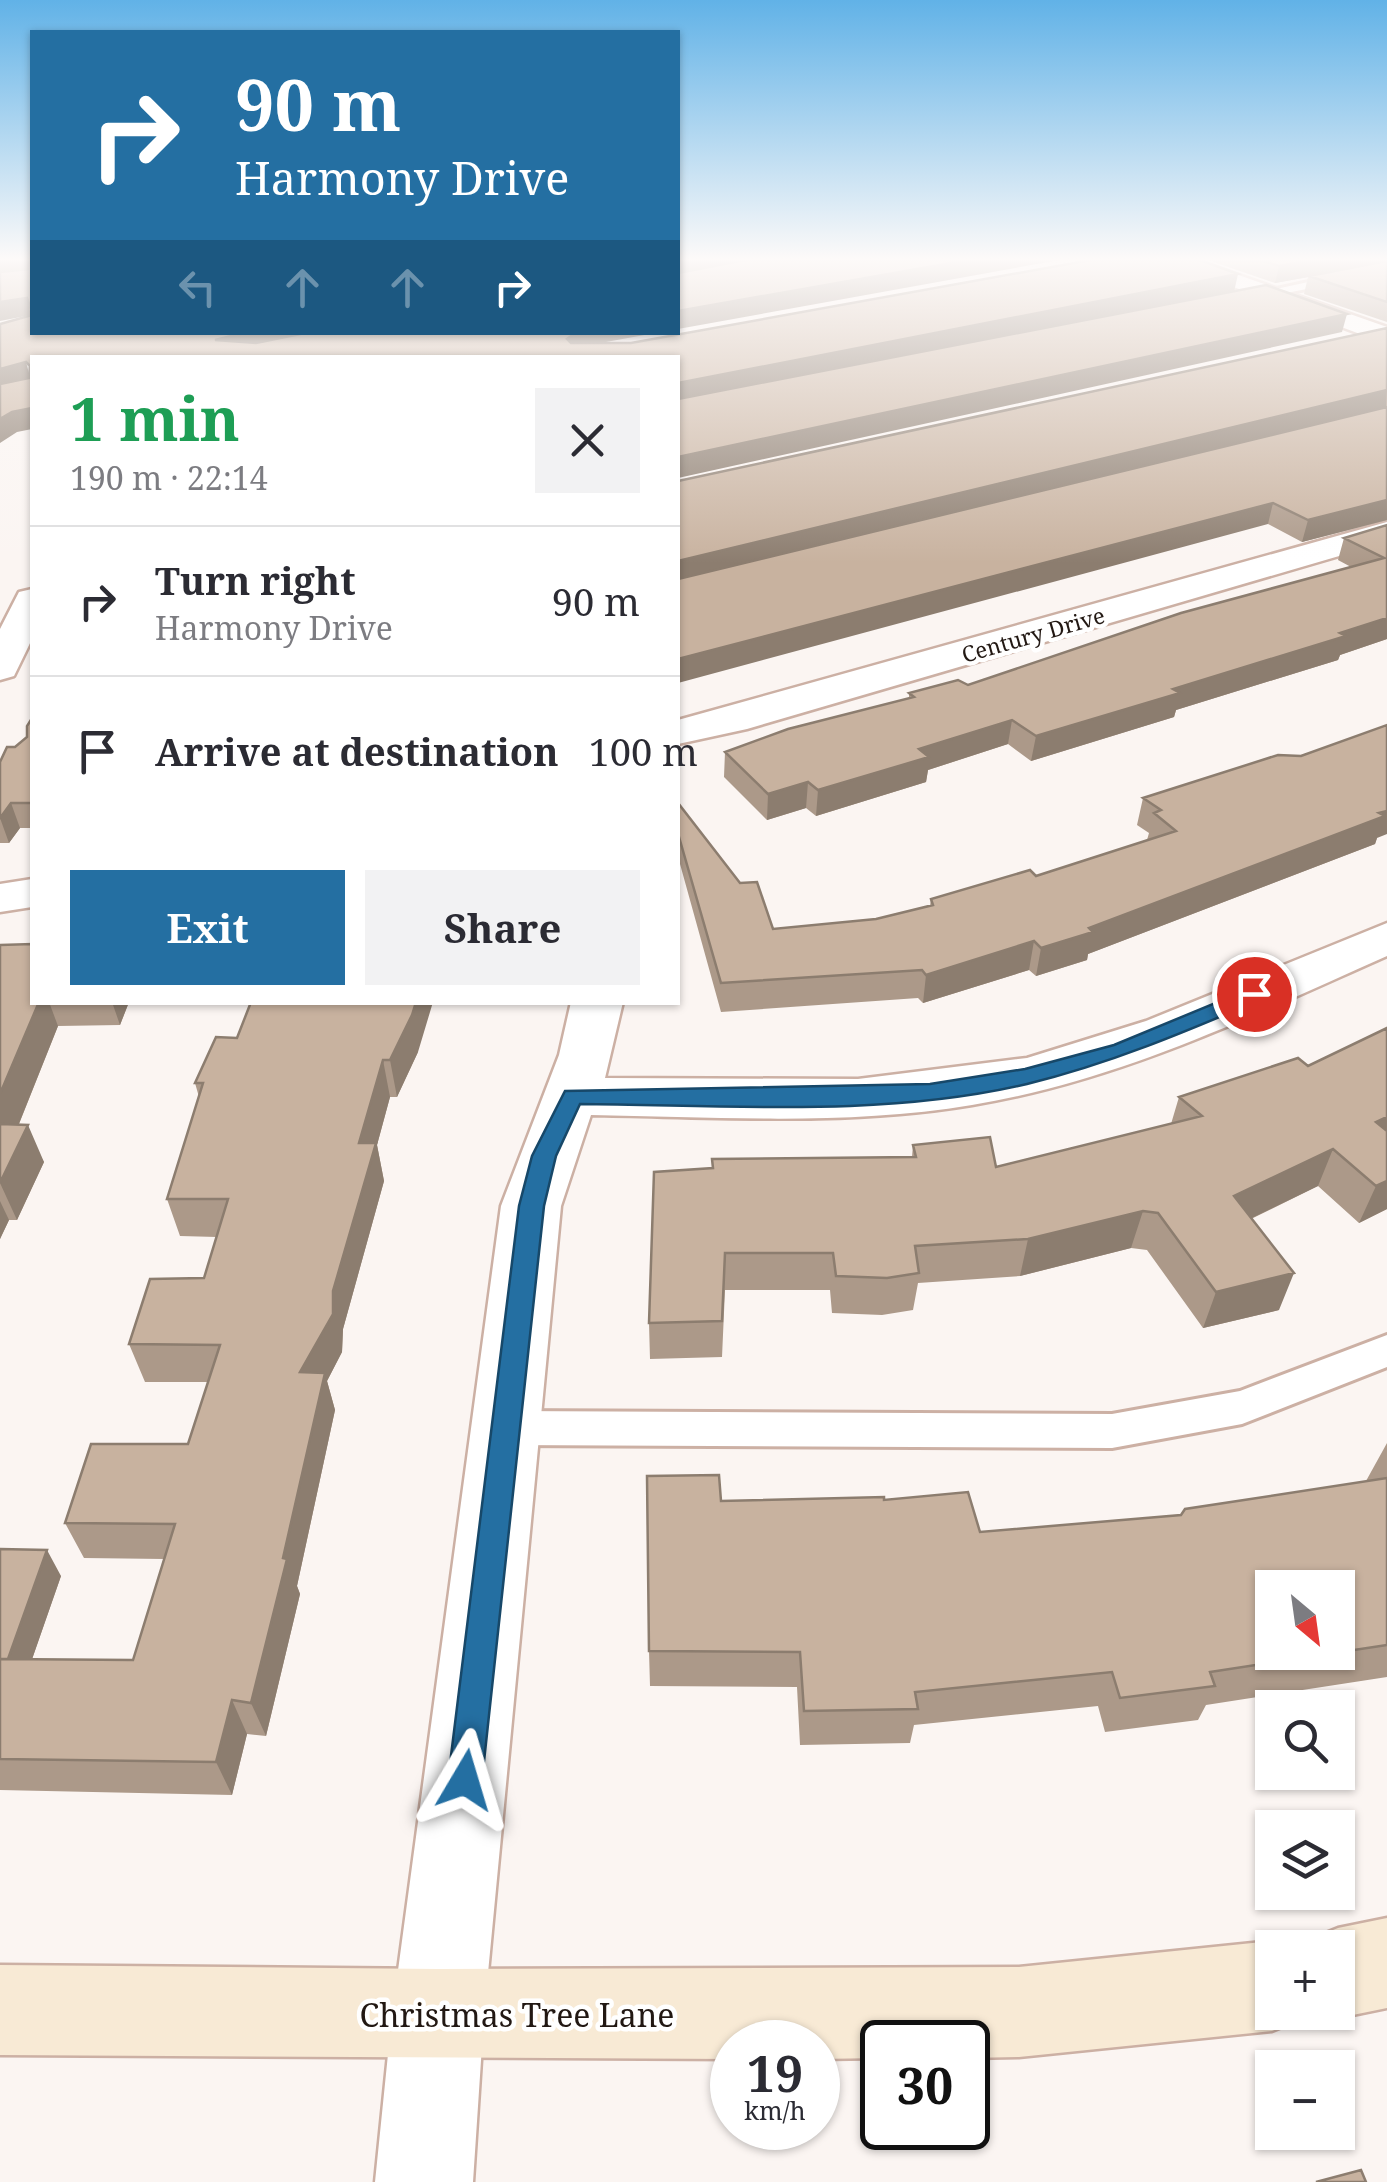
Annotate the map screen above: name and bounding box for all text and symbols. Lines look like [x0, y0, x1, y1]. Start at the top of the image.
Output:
text: 90 m [235, 56, 401, 152]
icon: right [70, 70, 200, 200]
text: Harmony Drive [235, 147, 569, 208]
icon: left [170, 260, 225, 315]
icon: ahead [275, 260, 330, 315]
icon: ahead [380, 260, 435, 315]
icon: right [485, 260, 540, 315]
text: 1 min [70, 377, 240, 459]
button: close [535, 388, 640, 493]
text: 190 m · 22:14 [70, 456, 268, 499]
text: Turn right [155, 554, 356, 606]
icon: right [70, 574, 125, 629]
text: 90 m [552, 575, 640, 627]
street label: Century Drive [958, 599, 1108, 669]
text: Harmony Drive [155, 606, 393, 649]
icon: arrive [70, 724, 125, 779]
text: Arrive at destination [155, 725, 559, 777]
text: 100 m [589, 725, 698, 777]
button: Exit [70, 870, 345, 985]
button: Share [365, 870, 640, 985]
pin [1212, 952, 1297, 1037]
icon: arrive [1227, 967, 1282, 1022]
north arrow [1255, 1570, 1355, 1670]
map controls [1255, 1570, 1355, 2150]
button: search [1255, 1690, 1355, 1790]
position arrow [413, 1728, 517, 1832]
button: layers [1255, 1810, 1355, 1910]
button: + [1255, 1930, 1355, 2030]
street label: Christmas Tree Lane [360, 1993, 674, 2036]
speed limit sign: 30 [860, 2020, 990, 2150]
text: 19 [747, 2039, 803, 2107]
button: − [1255, 2050, 1355, 2150]
text: km/h [744, 2093, 806, 2127]

